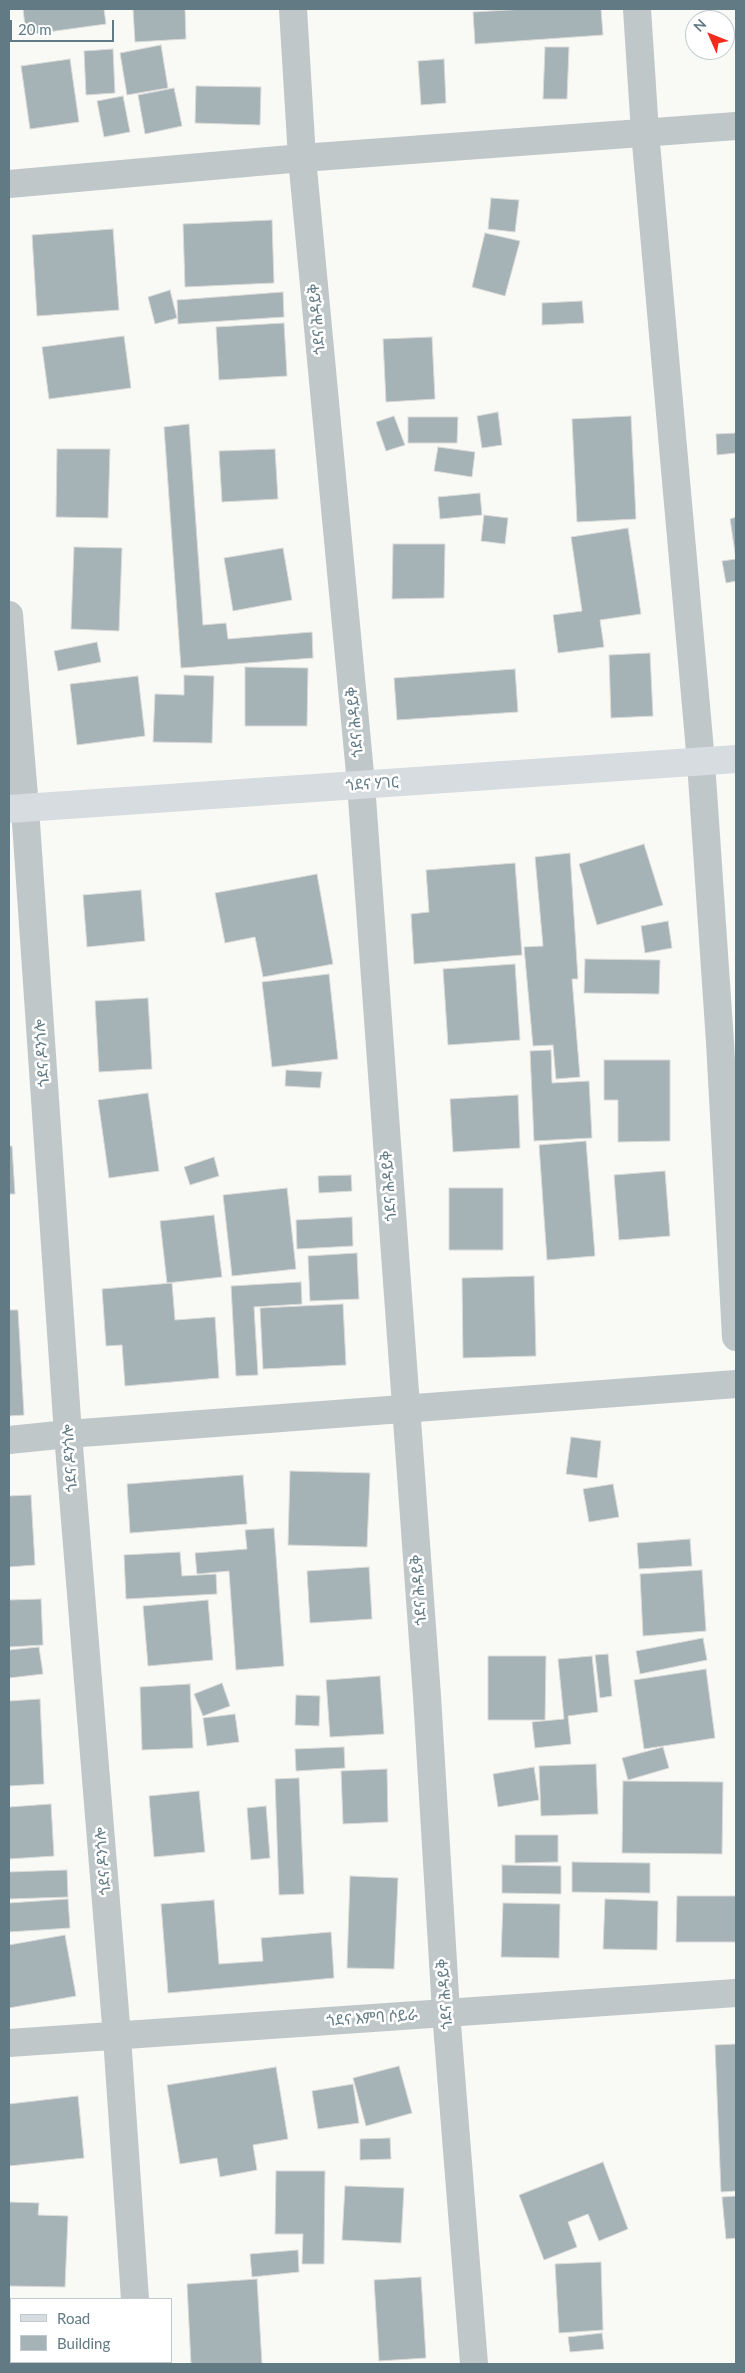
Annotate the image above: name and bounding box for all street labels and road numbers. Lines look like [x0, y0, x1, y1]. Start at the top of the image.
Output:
street label: ጎደና ሕዳይቅ [305, 283, 329, 355]
street label: ጎደና ሕዳይቅ [343, 686, 367, 758]
street label: ጎደና ሃገር [345, 773, 399, 795]
street label: ጎደና ዶንጎሎ [31, 1018, 53, 1088]
street label: ጎደና ሕዳይቅ [378, 1150, 400, 1222]
street label: ጎደና ዶንጎሎ [59, 1423, 81, 1493]
street label: ጎደና ሕዳይቅ [408, 1554, 430, 1626]
street label: ጎደና ዶንጎሎ [91, 1826, 115, 1896]
street label: ጎደና ሕዳይቅ [434, 1958, 456, 2030]
street label: ጎደና እምባ ሶይራ [326, 2006, 418, 2030]

